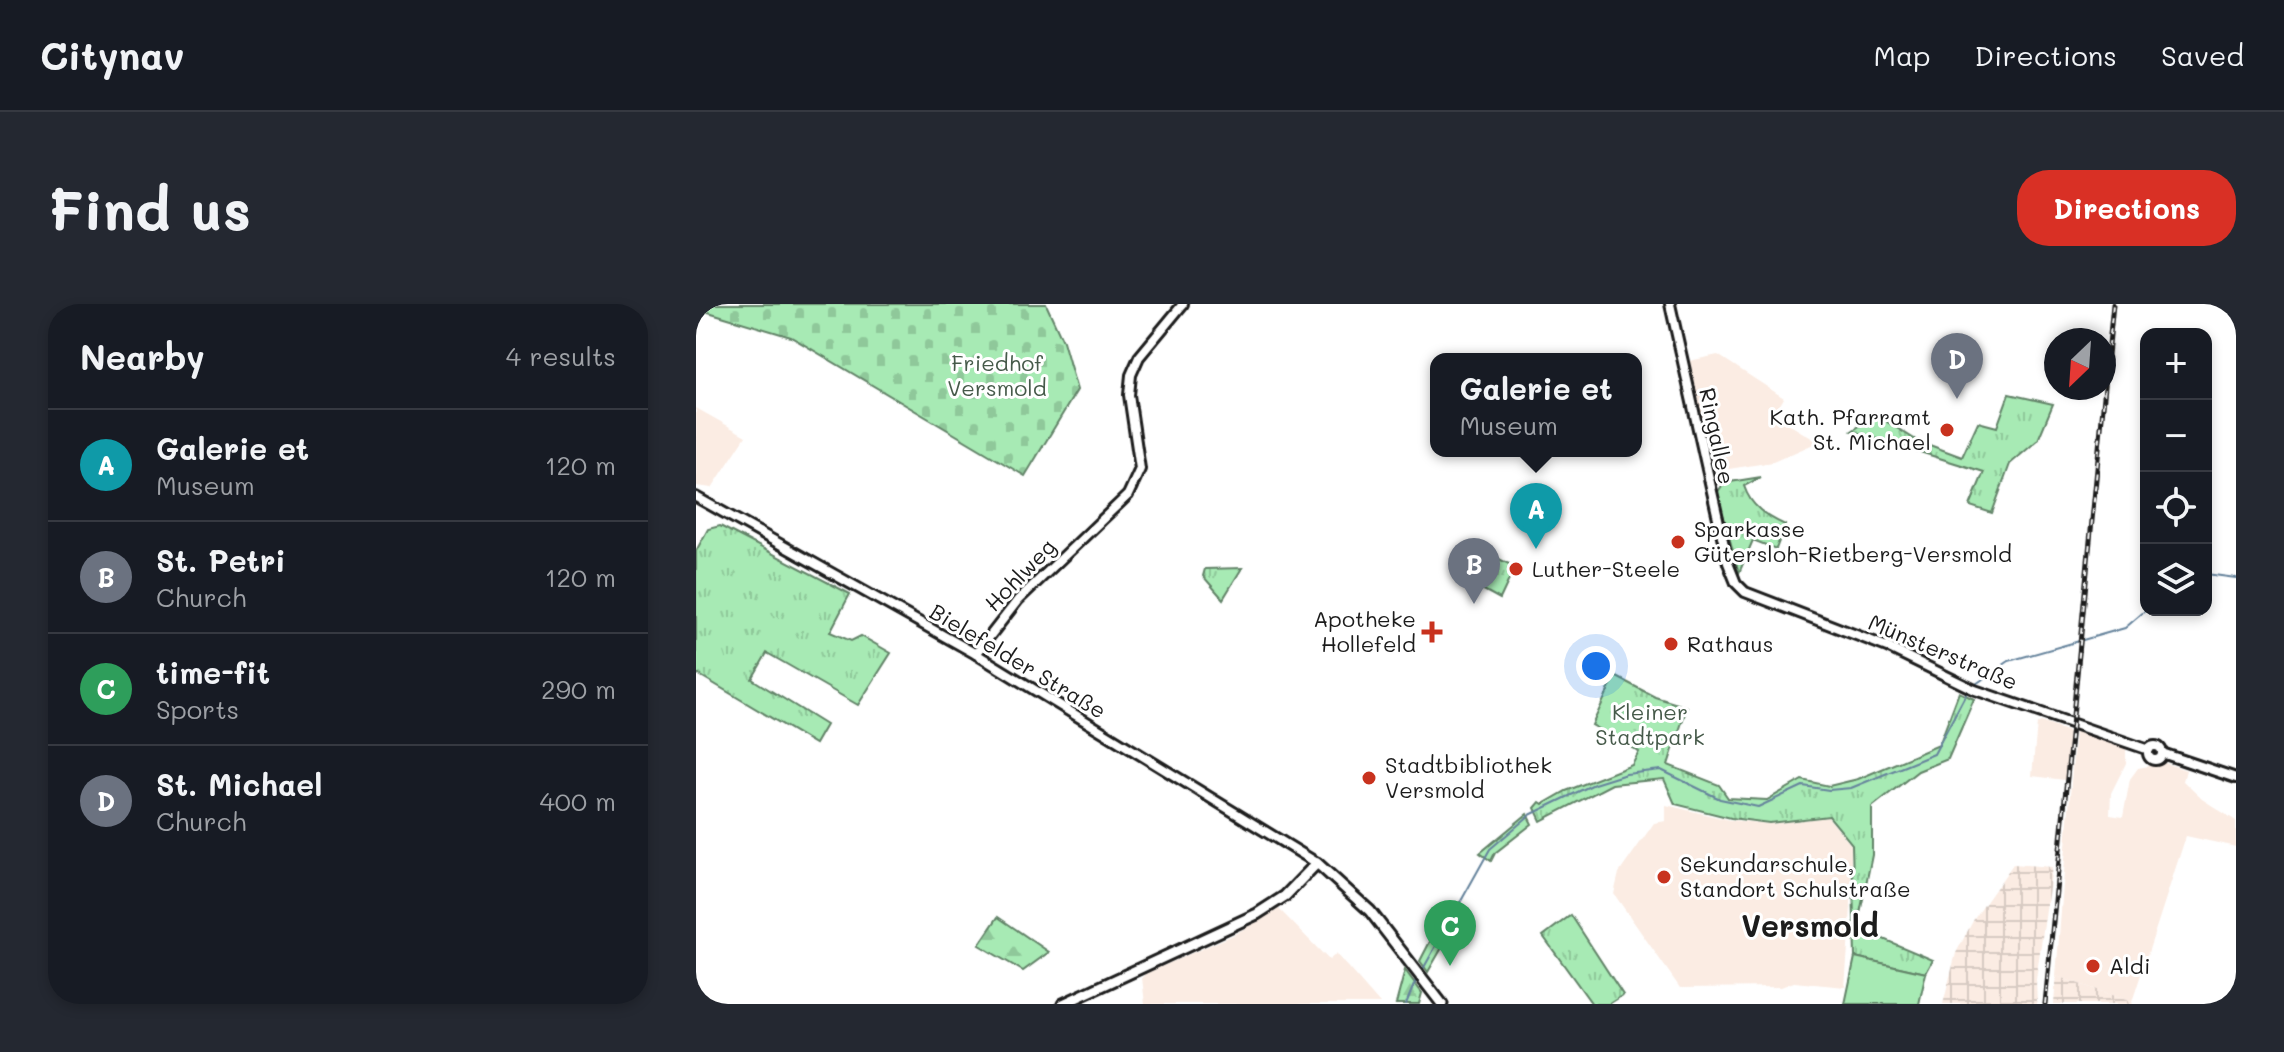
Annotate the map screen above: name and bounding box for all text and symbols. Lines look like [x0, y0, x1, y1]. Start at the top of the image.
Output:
text: Citynav [40, 30, 184, 80]
text: Map [1874, 37, 1931, 73]
text: Directions [1975, 37, 2117, 73]
text: Saved [2161, 37, 2244, 73]
button: Directions [2017, 170, 2236, 246]
text: Find us [48, 172, 251, 245]
north arrow [2044, 328, 2116, 400]
map controls [2140, 328, 2212, 616]
button: + [2140, 328, 2212, 400]
pin: D [1931, 333, 1983, 399]
text: Nearby [80, 334, 205, 379]
text: 4 results [506, 339, 616, 373]
park label: Friedhof Versmold [947, 348, 1047, 402]
popup [1430, 353, 1642, 457]
text: Galerie et [1459, 368, 1613, 408]
street label: Ringallee [1693, 385, 1742, 487]
button: − [2140, 400, 2212, 472]
place label: Kath. Pfarramt St. Michael [1770, 402, 1931, 456]
text: Museum [1459, 408, 1558, 442]
marker: Kath. Pfarramt St. Michael [1938, 421, 1956, 439]
text: Galerie et [156, 428, 309, 468]
text: A [97, 448, 115, 482]
text: 120 m [545, 448, 616, 482]
text: Museum [156, 468, 255, 502]
button: locate [2140, 472, 2212, 544]
pin: A [1510, 483, 1562, 549]
place label: Sparkasse Gütersloh-Rietberg-Versmold [1694, 514, 2012, 568]
street label: Hohlweg [978, 532, 1061, 617]
marker: Sparkasse Gütersloh-Rietberg-Versmold [1669, 533, 1687, 551]
pin: B [1448, 538, 1500, 604]
text: St. Petri [156, 540, 286, 580]
button: layers [2140, 544, 2212, 616]
place label: Luther-Steele [1532, 554, 1680, 583]
text: B [97, 560, 115, 594]
text: 120 m [545, 560, 616, 594]
marker: Luther-Steele [1507, 560, 1525, 578]
text: Church [156, 580, 246, 614]
street label: Bielefelder Straße [925, 596, 1112, 725]
place label: Apotheke Hollefeld [1313, 604, 1416, 658]
street label: Münsterstraße [1864, 607, 2022, 696]
marker: Apotheke Hollefeld [1423, 623, 1441, 641]
place label: Rathaus [1687, 629, 1773, 658]
marker: Rathaus [1662, 635, 1680, 653]
your location [1576, 646, 1616, 686]
text: time-fit [156, 652, 270, 692]
text: C [96, 672, 116, 706]
text: 290 m [541, 672, 616, 706]
text: Sports [156, 692, 239, 726]
park label: Kleiner Stadtpark [1595, 697, 1705, 751]
place label: Stadtbibliothek Versmold [1385, 750, 1552, 804]
text: St. Michael [156, 764, 322, 804]
marker: Stadtbibliothek Versmold [1360, 769, 1378, 787]
text: D [97, 784, 115, 818]
text: 400 m [540, 784, 616, 818]
text: Church [156, 804, 246, 838]
place label: Sekundarschule, Standort Schulstraße [1680, 849, 1911, 903]
marker: Sekundarschule, Standort Schulstraße [1655, 868, 1673, 886]
pin: C [1424, 900, 1476, 966]
district label: Versmold [1741, 905, 1879, 945]
place label: Aldi [2109, 951, 2150, 980]
marker: Aldi [2084, 957, 2102, 975]

